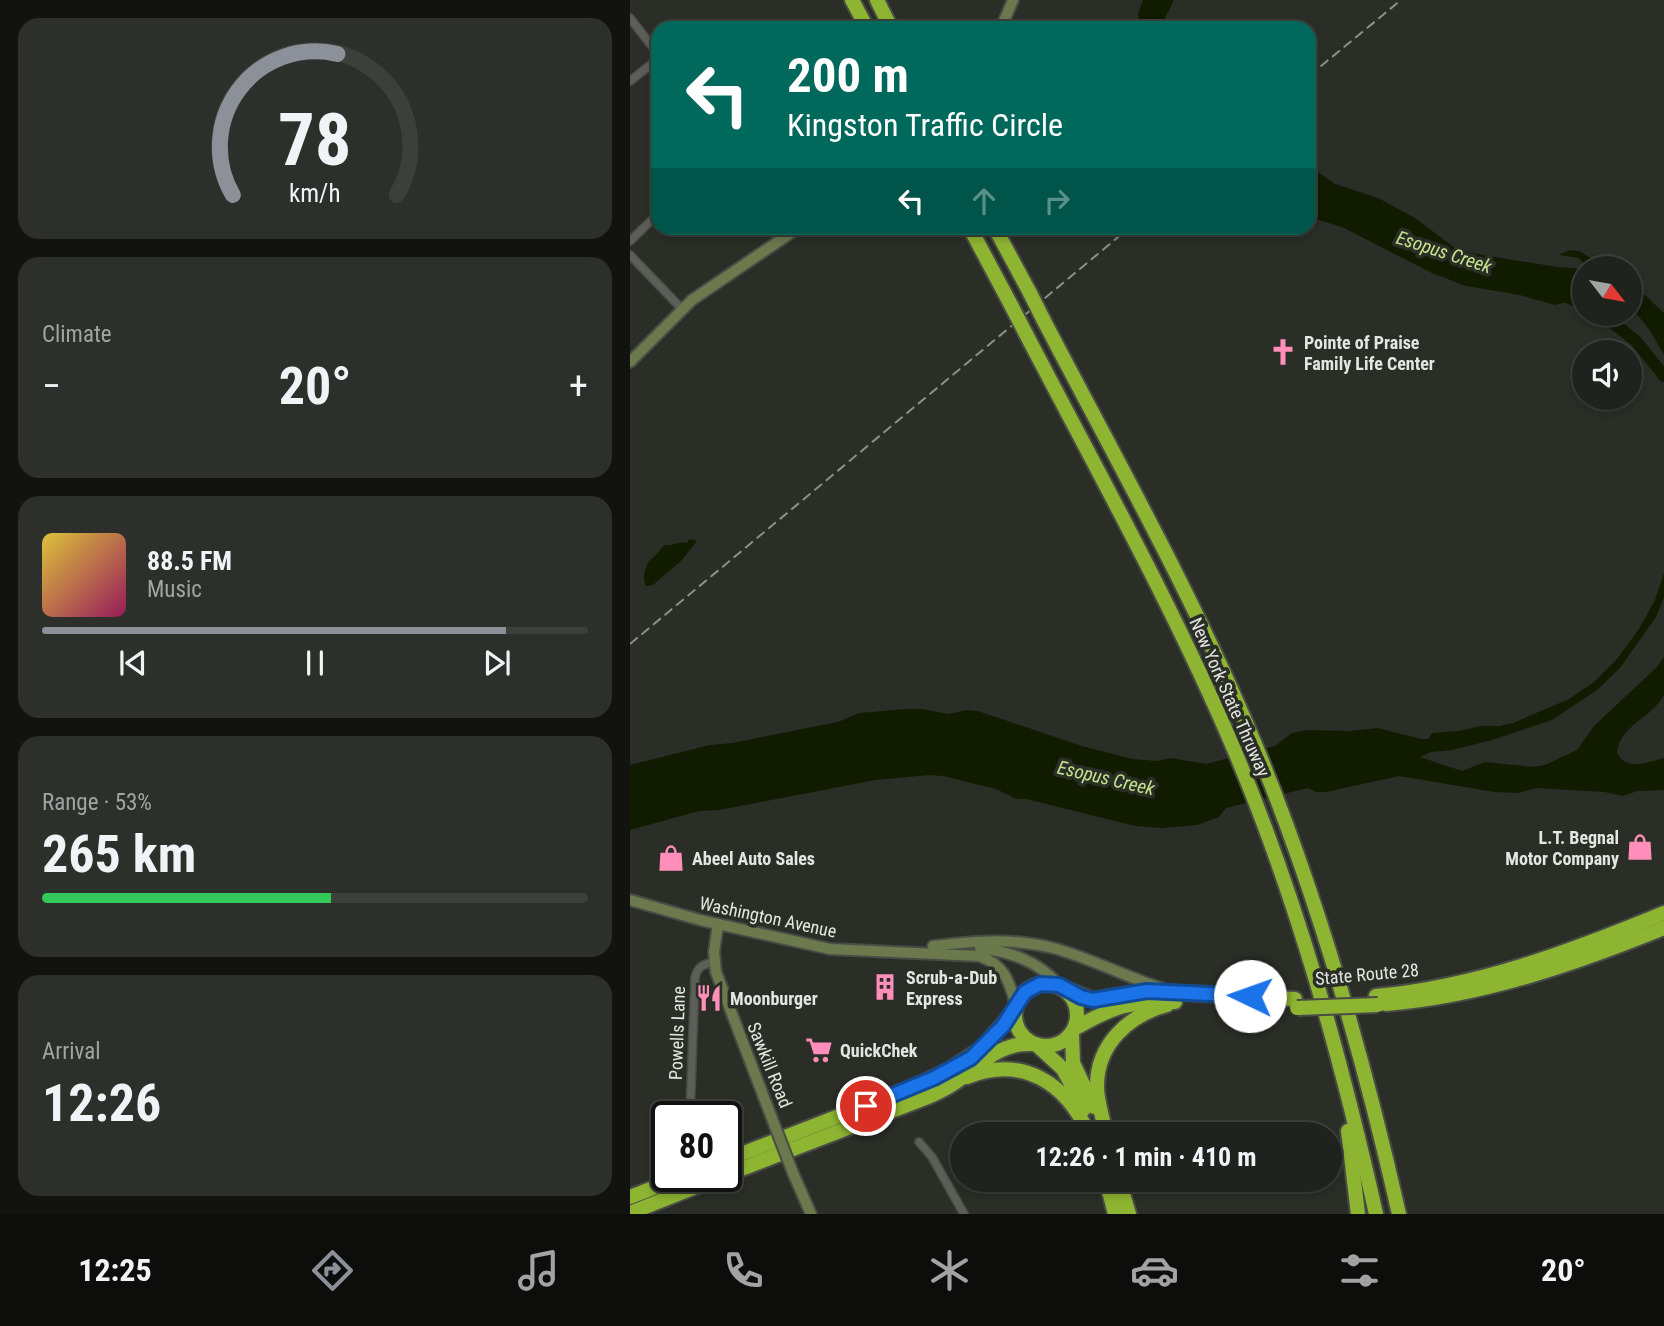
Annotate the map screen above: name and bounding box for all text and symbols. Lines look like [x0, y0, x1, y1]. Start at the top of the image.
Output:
text: 200 m [787, 47, 909, 104]
icon: left [672, 49, 763, 140]
text: 78 [278, 97, 352, 183]
text: Kingston Traffic Circle [787, 106, 1063, 144]
text: km/h [289, 178, 341, 207]
icon: left [892, 182, 930, 220]
icon: ahead [965, 182, 1003, 220]
icon: right [1038, 182, 1076, 220]
water label: Esopus Creek [1393, 226, 1495, 278]
north arrow [1572, 256, 1642, 326]
map controls [1572, 256, 1642, 410]
text: Climate [42, 321, 112, 348]
place label: Pointe of Praise Family Life Center [1304, 332, 1435, 374]
church icon: Pointe of Praise Family Life Center [1268, 337, 1298, 367]
button: sound [1572, 340, 1642, 410]
text: 20° [279, 356, 351, 417]
text: − [42, 364, 61, 408]
text: + [569, 364, 588, 408]
text: 88.5 FM [147, 546, 232, 576]
text: Music [147, 576, 202, 603]
street label: New York State Thruway [1185, 614, 1275, 780]
icon: previous [114, 644, 152, 682]
icon: pause [296, 644, 334, 682]
icon: next [478, 644, 516, 682]
water label: Esopus Creek [1055, 756, 1157, 800]
text: Range · 53% [42, 789, 152, 816]
text: 265 km [42, 824, 196, 885]
place label: L.T. Begnal Motor Company [1505, 827, 1619, 869]
shop icon: L.T. Begnal Motor Company [1625, 832, 1655, 862]
shop icon: Abeel Auto Sales [656, 843, 686, 873]
place label: Abeel Auto Sales [692, 848, 815, 869]
street label: Washington Avenue [698, 892, 838, 942]
position arrow [1213, 959, 1287, 1033]
street label: State Route 28 [1314, 959, 1420, 989]
place label: Scrub-a-Dub Express [906, 967, 997, 1009]
building icon: Scrub-a-Dub Express [870, 972, 900, 1002]
restaurant icon: Moonburger [694, 983, 724, 1013]
street label: Powells Lane [665, 986, 689, 1080]
place label: Moonburger [730, 988, 818, 1009]
street label: Sawkill Road [743, 1019, 797, 1111]
supermarket icon: QuickChek [804, 1035, 834, 1065]
text: Arrival [42, 1038, 101, 1065]
place label: QuickChek [840, 1040, 918, 1061]
text: 12:26 [42, 1073, 161, 1134]
pin [836, 1076, 896, 1136]
icon: arrive [847, 1087, 885, 1125]
speed limit sign: 80 [651, 1101, 742, 1192]
text: 12:26 · 1 min · 410 m [1036, 1142, 1256, 1172]
icon: directions [308, 1246, 357, 1295]
icon: music [514, 1246, 563, 1295]
icon: phone [719, 1246, 768, 1295]
icon: climate [925, 1246, 974, 1295]
icon: car [1130, 1246, 1179, 1295]
icon: filters [1335, 1246, 1384, 1295]
text: 12:25 [78, 1251, 152, 1289]
text: 20° [1541, 1251, 1586, 1289]

